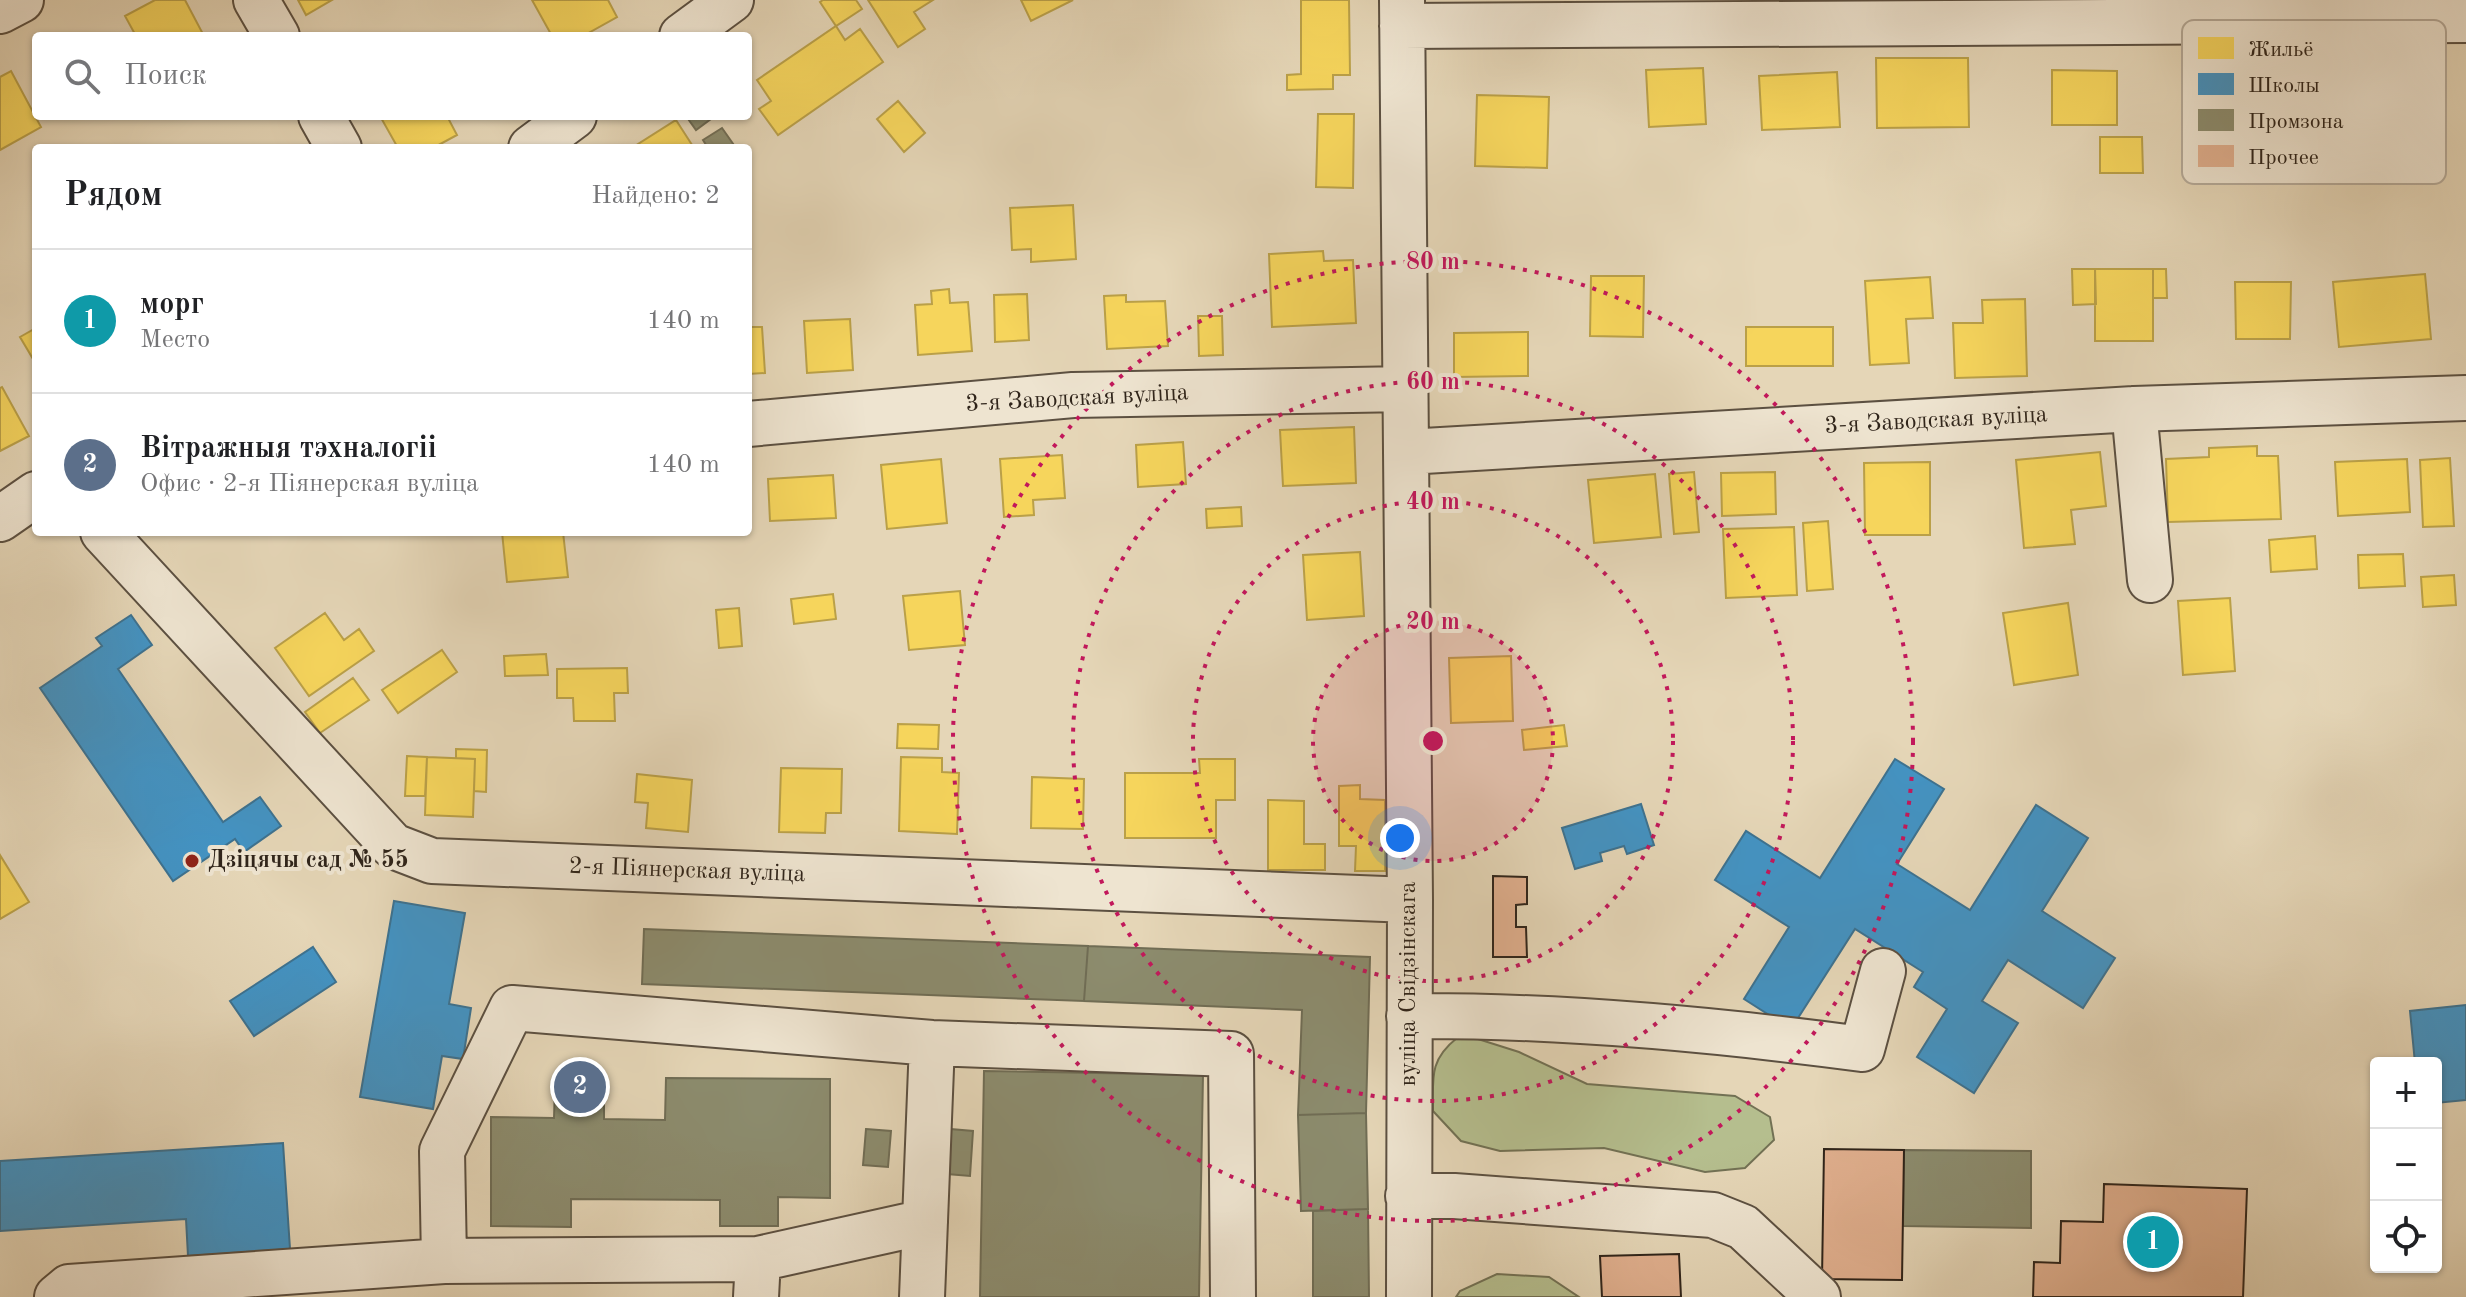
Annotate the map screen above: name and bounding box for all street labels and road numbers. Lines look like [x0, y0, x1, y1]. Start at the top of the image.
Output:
street label: 3-я Заводская вуліца [965, 381, 1189, 417]
street label: 3-я Заводская вуліца [1824, 403, 2048, 439]
street label: 2-я Піянерская вуліца [568, 855, 806, 887]
street label: вуліца Свідзінскага [1397, 881, 1421, 1087]

